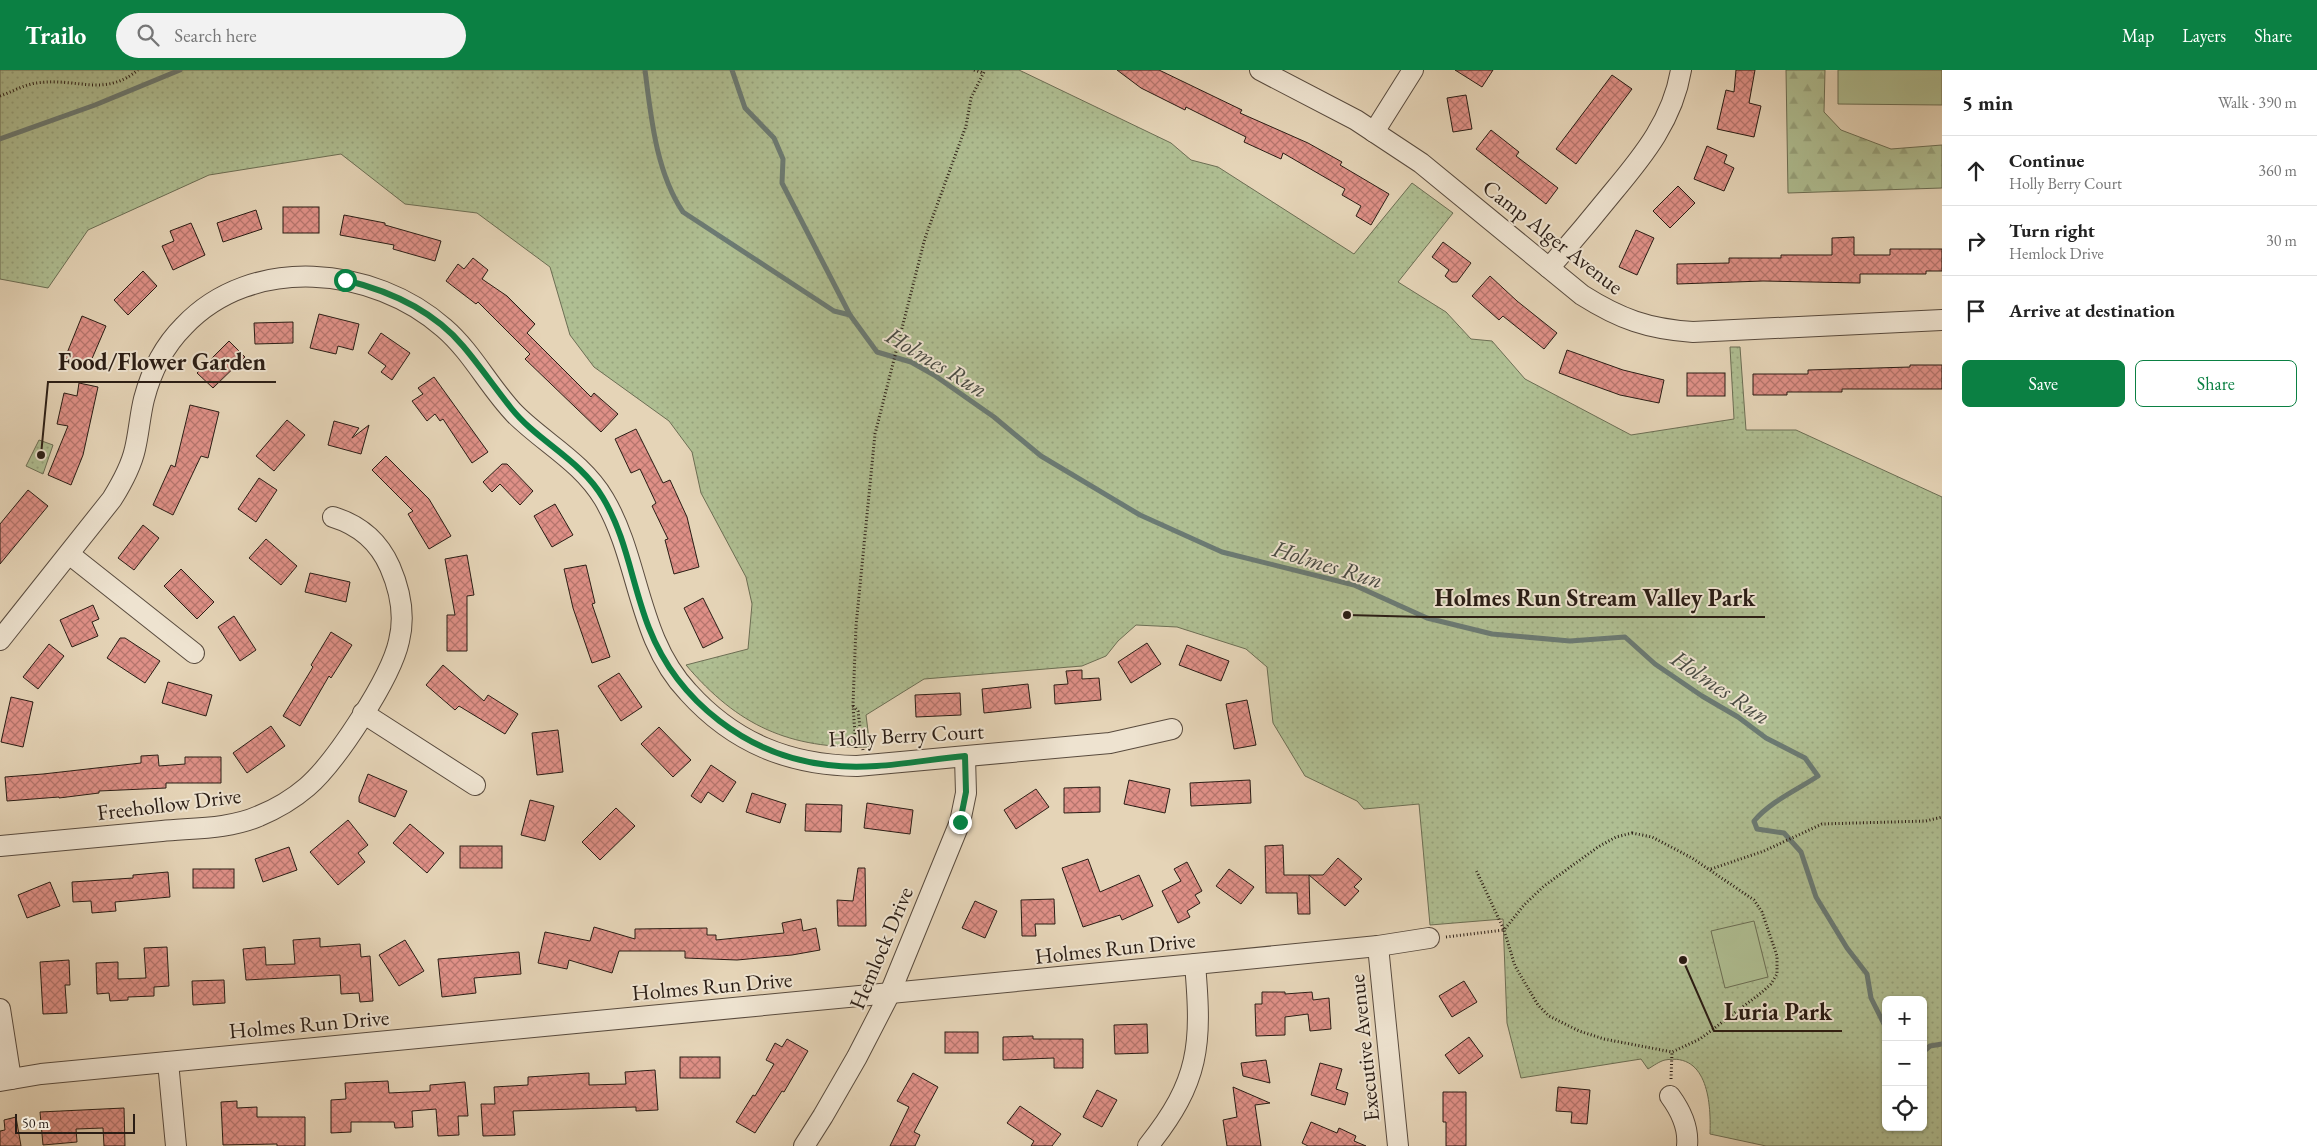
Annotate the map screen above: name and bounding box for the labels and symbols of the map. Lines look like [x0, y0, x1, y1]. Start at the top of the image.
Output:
street label: Camp Alger Avenue [1477, 173, 1630, 301]
route start [334, 269, 357, 292]
water label: Holmes Run [880, 319, 993, 404]
callout: Food/Flower Garden [48, 343, 276, 382]
text: Food/Flower Garden [58, 346, 266, 377]
water label: Holmes Run [1268, 532, 1387, 595]
callout: Holmes Run Stream Valley Park [1424, 578, 1765, 617]
text: Holmes Run Stream Valley Park [1435, 582, 1756, 614]
water label: Holmes Run [1665, 642, 1777, 731]
street label: Holly Berry Court [828, 716, 985, 754]
street label: Freehollow Drive [95, 781, 243, 827]
route end [949, 811, 972, 834]
street label: Hemlock Drive [842, 882, 920, 1014]
street label: Holmes Run Drive [1033, 925, 1197, 971]
street label: Holmes Run Drive [630, 964, 794, 1007]
street label: Executive Avenue [1342, 973, 1386, 1123]
callout: Luria Park [1714, 992, 1842, 1031]
text: Luria Park [1724, 996, 1833, 1027]
street label: Holmes Run Drive [227, 1002, 391, 1045]
scale bar [15, 1111, 135, 1134]

